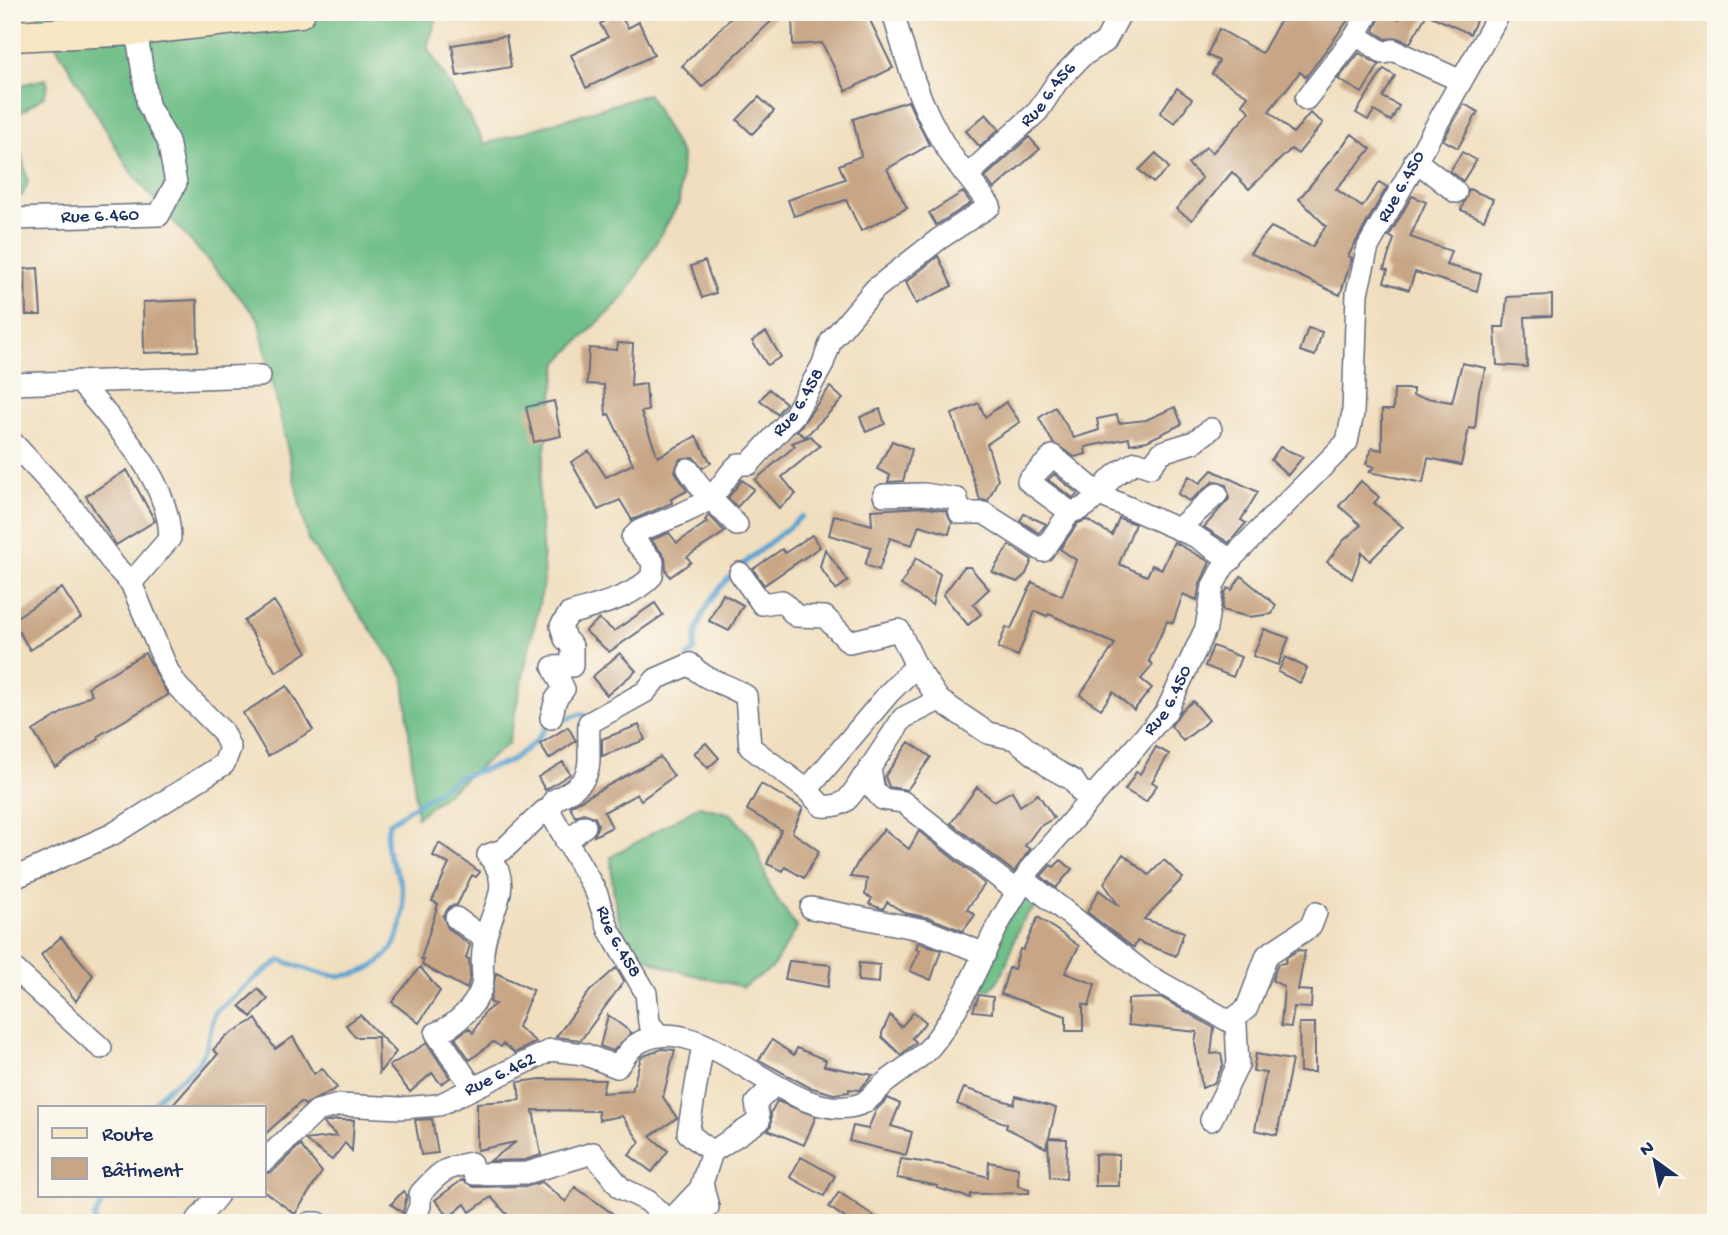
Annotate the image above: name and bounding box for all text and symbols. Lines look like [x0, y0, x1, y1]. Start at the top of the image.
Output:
street label: Rue 6.456 [1016, 57, 1082, 133]
street label: Rue 6.450 [1372, 147, 1431, 227]
street label: Rue 6.460 [61, 204, 140, 229]
street label: Rue 6.458 [768, 364, 830, 442]
street label: Rue 6.450 [1139, 661, 1198, 741]
street label: Rue 6.458 [590, 903, 646, 982]
street label: Rue 6.462 [461, 1048, 540, 1102]
legend [38, 1106, 266, 1196]
text: Route [102, 1124, 154, 1149]
north arrow [1620, 1126, 1690, 1196]
text: N [1636, 1137, 1659, 1163]
text: Bâtiment [101, 1160, 184, 1185]

